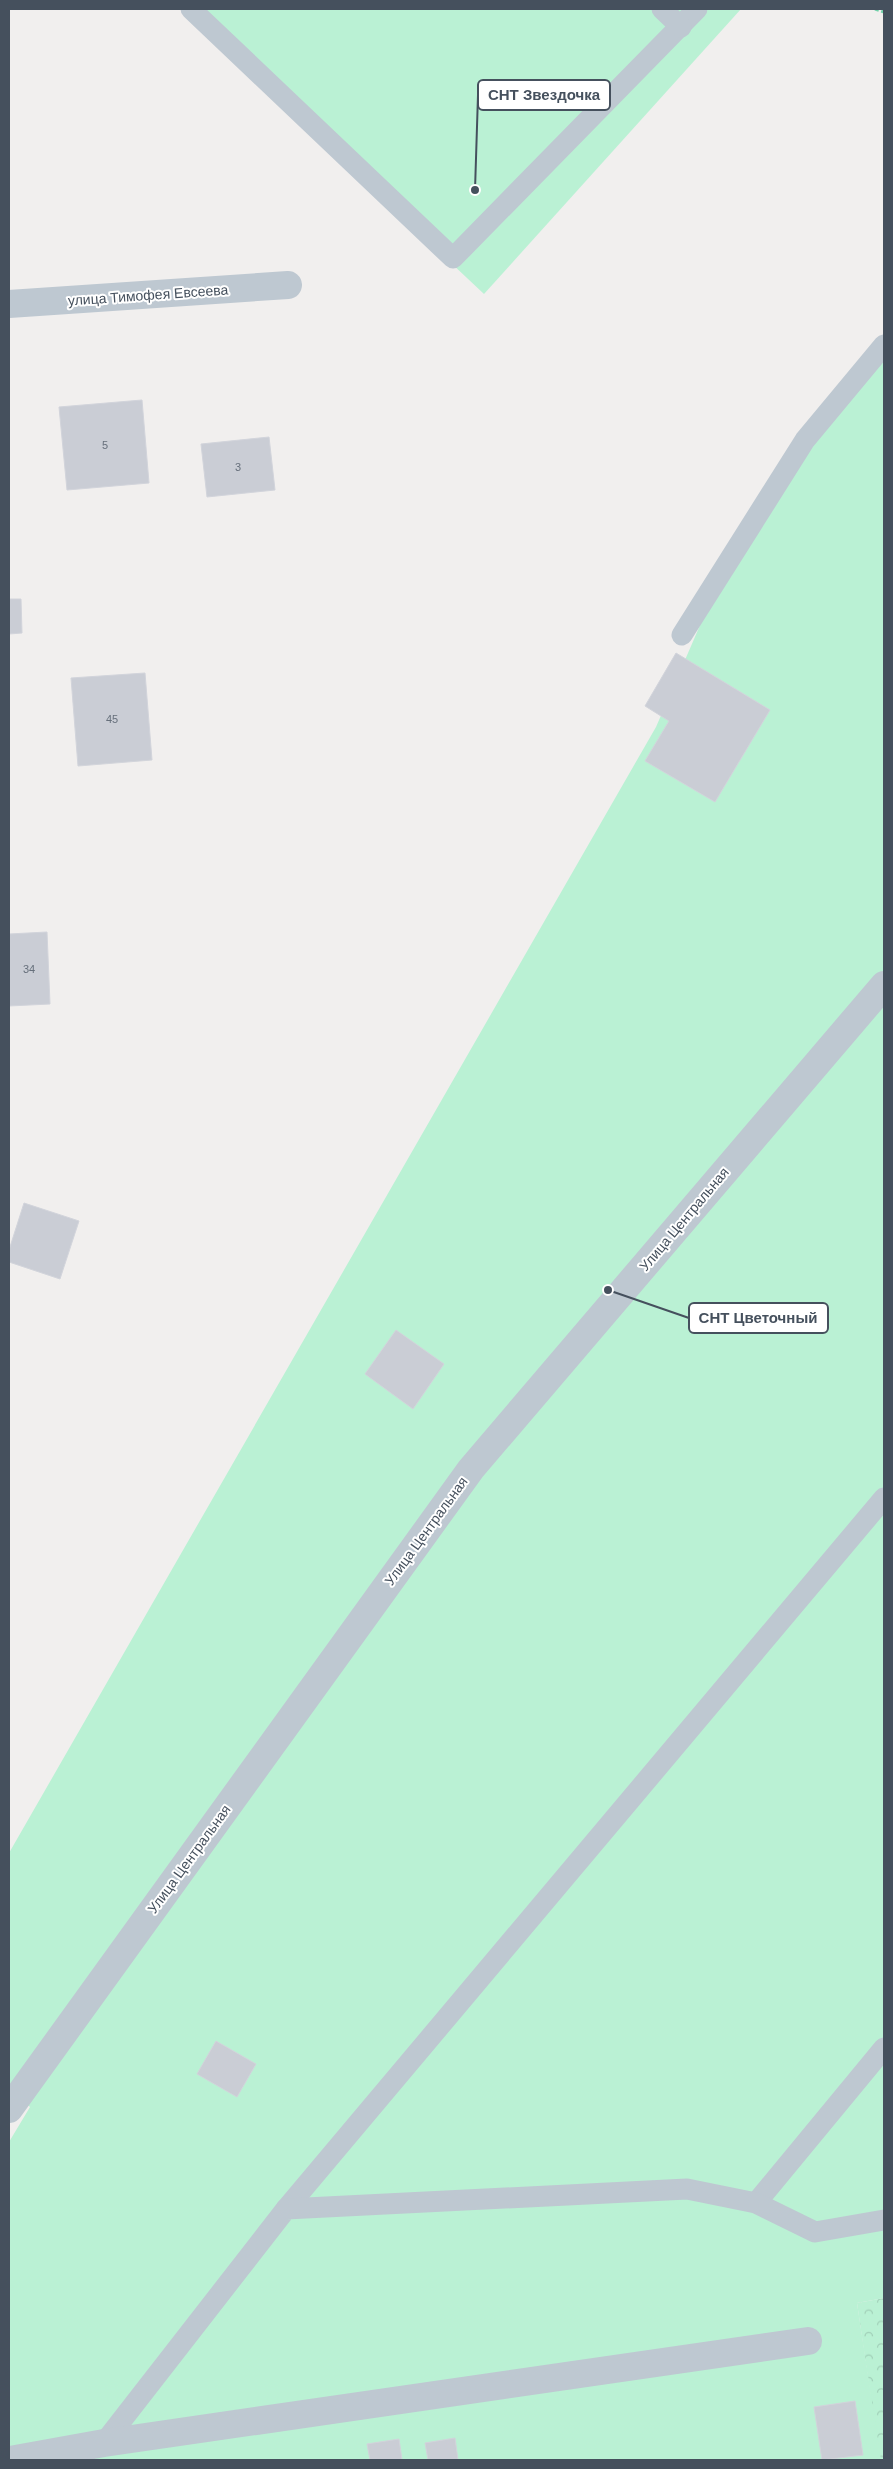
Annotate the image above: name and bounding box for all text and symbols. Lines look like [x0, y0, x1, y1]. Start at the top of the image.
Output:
callout: СНТ Звездочка [478, 80, 610, 110]
text: СНТ Звездочка [488, 86, 601, 103]
street label: улица Тимофея Евсеева [67, 281, 229, 309]
house number: 5 [102, 439, 108, 451]
house number: 3 [235, 461, 241, 473]
house number: 45 [106, 713, 118, 725]
house number: 34 [23, 963, 35, 975]
street label: Улица Центральная [636, 1164, 732, 1274]
callout: СНТ Цветочный [689, 1303, 828, 1333]
text: СНТ Цветочный [699, 1309, 817, 1326]
street label: Улица Центральная [381, 1474, 471, 1588]
street label: Улица Центральная [144, 1802, 234, 1916]

